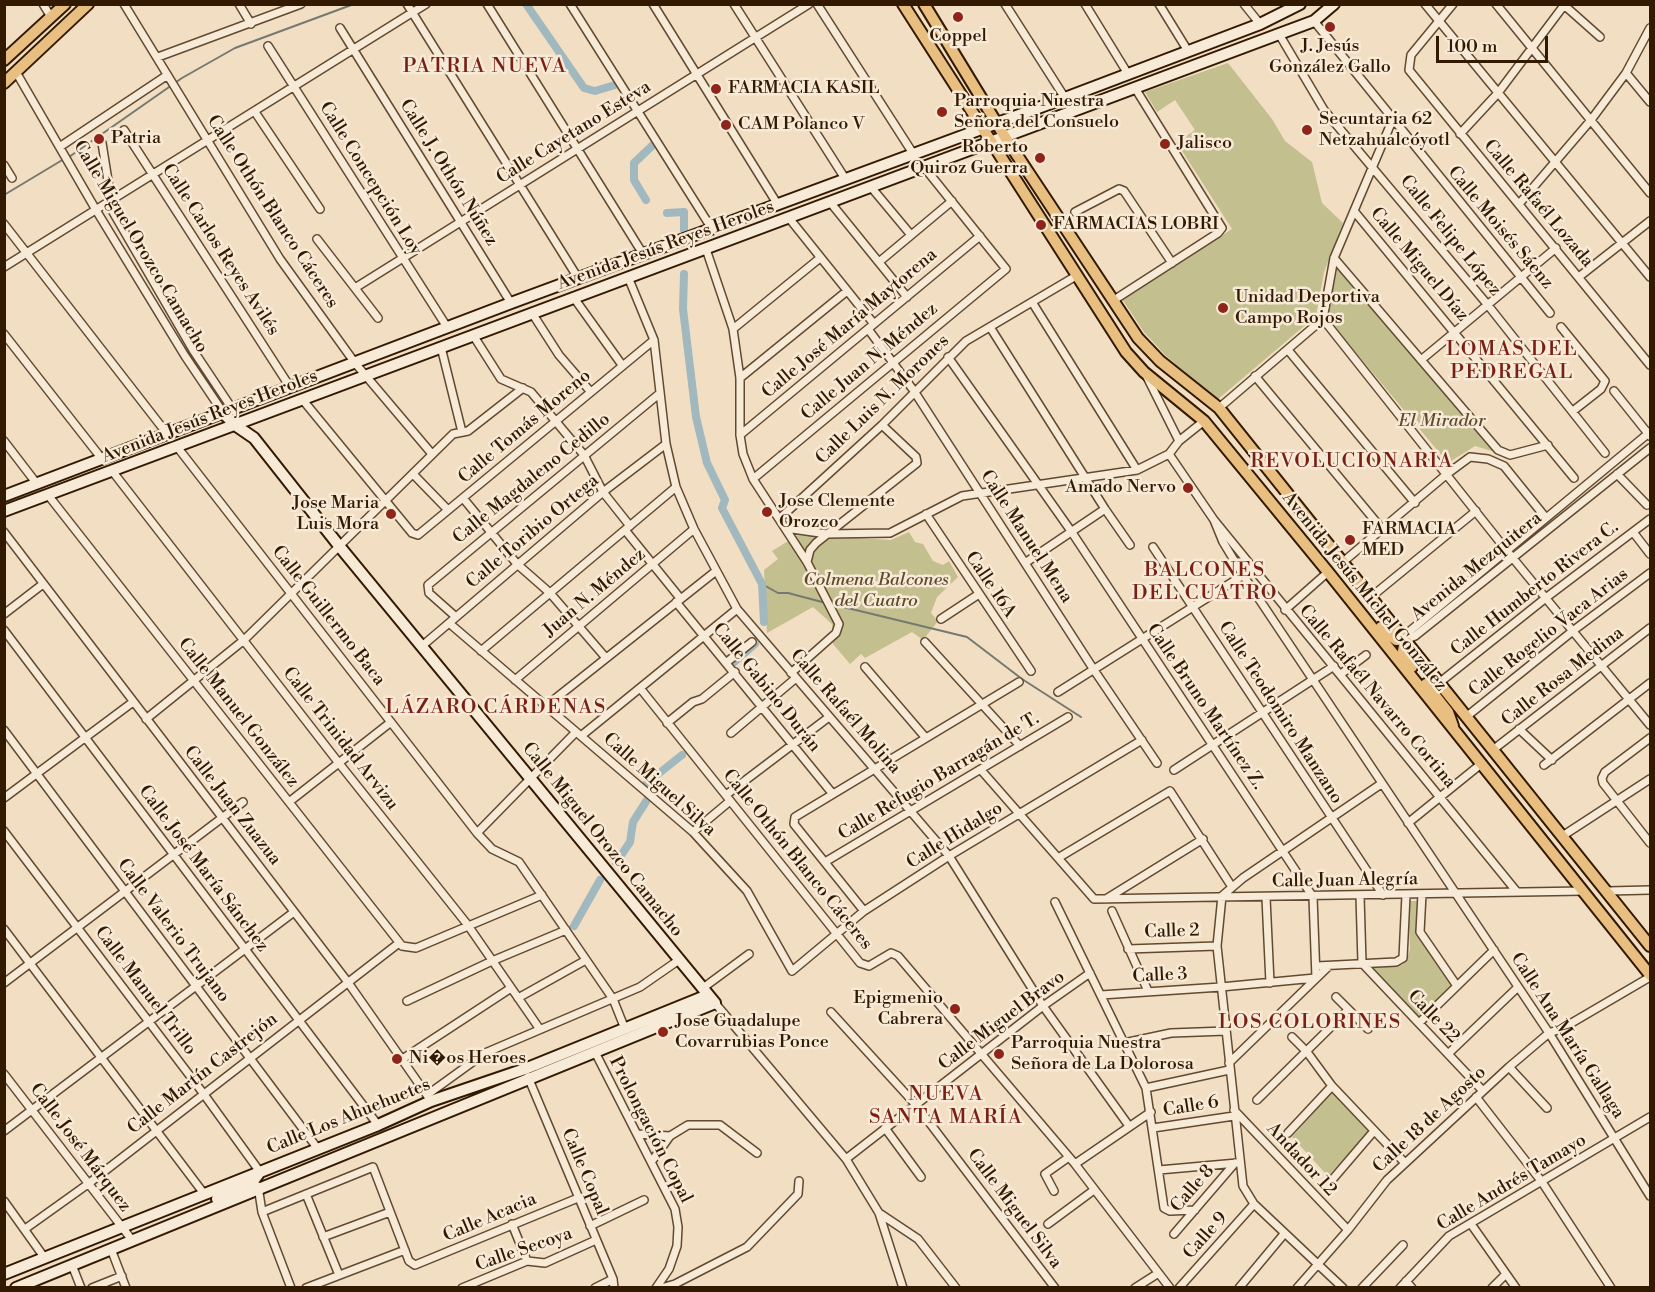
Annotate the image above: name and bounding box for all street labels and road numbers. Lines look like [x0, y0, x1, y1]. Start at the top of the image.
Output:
street label: Calle Cayetano Esteva [493, 77, 655, 189]
street label: Calle J. Othón Núñez [394, 96, 502, 250]
street label: Calle Concepción Loy [314, 98, 426, 260]
street label: Calle Othón Blanco Cáceres [201, 111, 343, 313]
street label: Calle Rafaél Lozada [1478, 136, 1598, 272]
street label: Calle Miguel Orozco Camacho [68, 137, 212, 357]
street label: Calle Carlos Reyes Avilés [156, 160, 284, 340]
street label: Calle Moisés Sáenz [1442, 162, 1558, 294]
street label: Calle Felipe López [1395, 171, 1505, 301]
street label: Avenida Jesús Reyes Heroles [555, 197, 777, 295]
street label: Calle Miguel Díaz [1365, 204, 1473, 326]
street label: Calle José María Maytorena [758, 244, 942, 404]
street label: Calle Juan N. Méndez [797, 299, 943, 425]
street label: Calle Luis N. Morones [812, 331, 954, 469]
street label: Calle Tomás Moreno [454, 365, 596, 489]
street label: Avenida Jesús Reyes Heroles [99, 366, 321, 468]
street label: Calle Magdaleno Cedillo [449, 409, 615, 549]
street label: Calle Manuel Mena [975, 467, 1077, 607]
street label: Calle Toribio Ortega [462, 470, 604, 594]
street label: Avenida Jesús Michel González [1277, 488, 1451, 696]
street label: Avenida Mezquitera [1407, 508, 1547, 626]
street label: Calle Humberto Rivera C. [1447, 517, 1623, 661]
street label: Calle Guillermo Baca [267, 542, 389, 690]
street label: Juan N. Méndez [540, 544, 650, 642]
street label: Calle 16A [960, 548, 1020, 622]
street label: Calle Rogelio Vaca Arias [1465, 564, 1633, 702]
street label: Calle Rafaél Navarro Cortina [1294, 601, 1460, 793]
street label: Calle Teodomiro Manzano [1213, 618, 1347, 808]
street label: Calle Gabino Durán [707, 619, 825, 757]
street label: Calle Bruno Martínez Z. [1141, 620, 1269, 794]
street label: Calle Rosa Medina [1498, 623, 1628, 731]
street label: Calle Manuel González [173, 634, 303, 792]
street label: Calle Rafaél Molina [785, 645, 905, 779]
street label: Calle Trinidad Arvizu [277, 663, 403, 815]
street label: Calle Refugio Barragán de T. [835, 708, 1043, 846]
street label: Calle Miguel Silva [598, 729, 720, 841]
street label: Calle Miguel Orozco Camacho [517, 738, 687, 942]
street label: Calle Juan Zuazua [179, 742, 285, 870]
street label: Calle Othón Blanco Cáceres [718, 765, 876, 955]
street label: Calle José María Sánchez [133, 781, 273, 957]
street label: Calle Hidalgo [903, 798, 1007, 874]
street label: Calle Valerio Trujano [112, 855, 234, 1007]
street label: Calle Juan Alegría [1272, 869, 1418, 893]
street label: Calle 2 [1144, 920, 1200, 944]
street label: Calle Manuel Trillo [89, 922, 201, 1060]
street label: Calle Ana María Gallaga [1505, 949, 1629, 1123]
street label: Calle 3 [1132, 964, 1188, 988]
street label: Calle Miguel Bravo [935, 966, 1069, 1076]
street label: Calle 22 [1402, 986, 1464, 1048]
street label: Calle Martín Castrejón [124, 1009, 282, 1139]
street label: Prolongación Copal [604, 1053, 696, 1207]
street label: Calle 18 de Agosto [1369, 1062, 1491, 1178]
street label: Calle Los Ahuehuetes [264, 1074, 434, 1160]
street label: Calle José Márquez [25, 1080, 135, 1216]
street label: Calle 6 [1162, 1092, 1220, 1122]
street label: Andador 12 [1262, 1119, 1340, 1201]
street label: Calle Copal [556, 1125, 612, 1219]
street label: Calle Andrés Tamayo [1433, 1130, 1591, 1236]
street label: Calle Miguel Silva [962, 1145, 1066, 1273]
street label: Calle 8 [1166, 1161, 1220, 1217]
street label: Calle Acacia [440, 1189, 540, 1247]
street label: Calle 9 [1179, 1208, 1233, 1264]
street label: Calle Secoya [473, 1223, 575, 1277]

